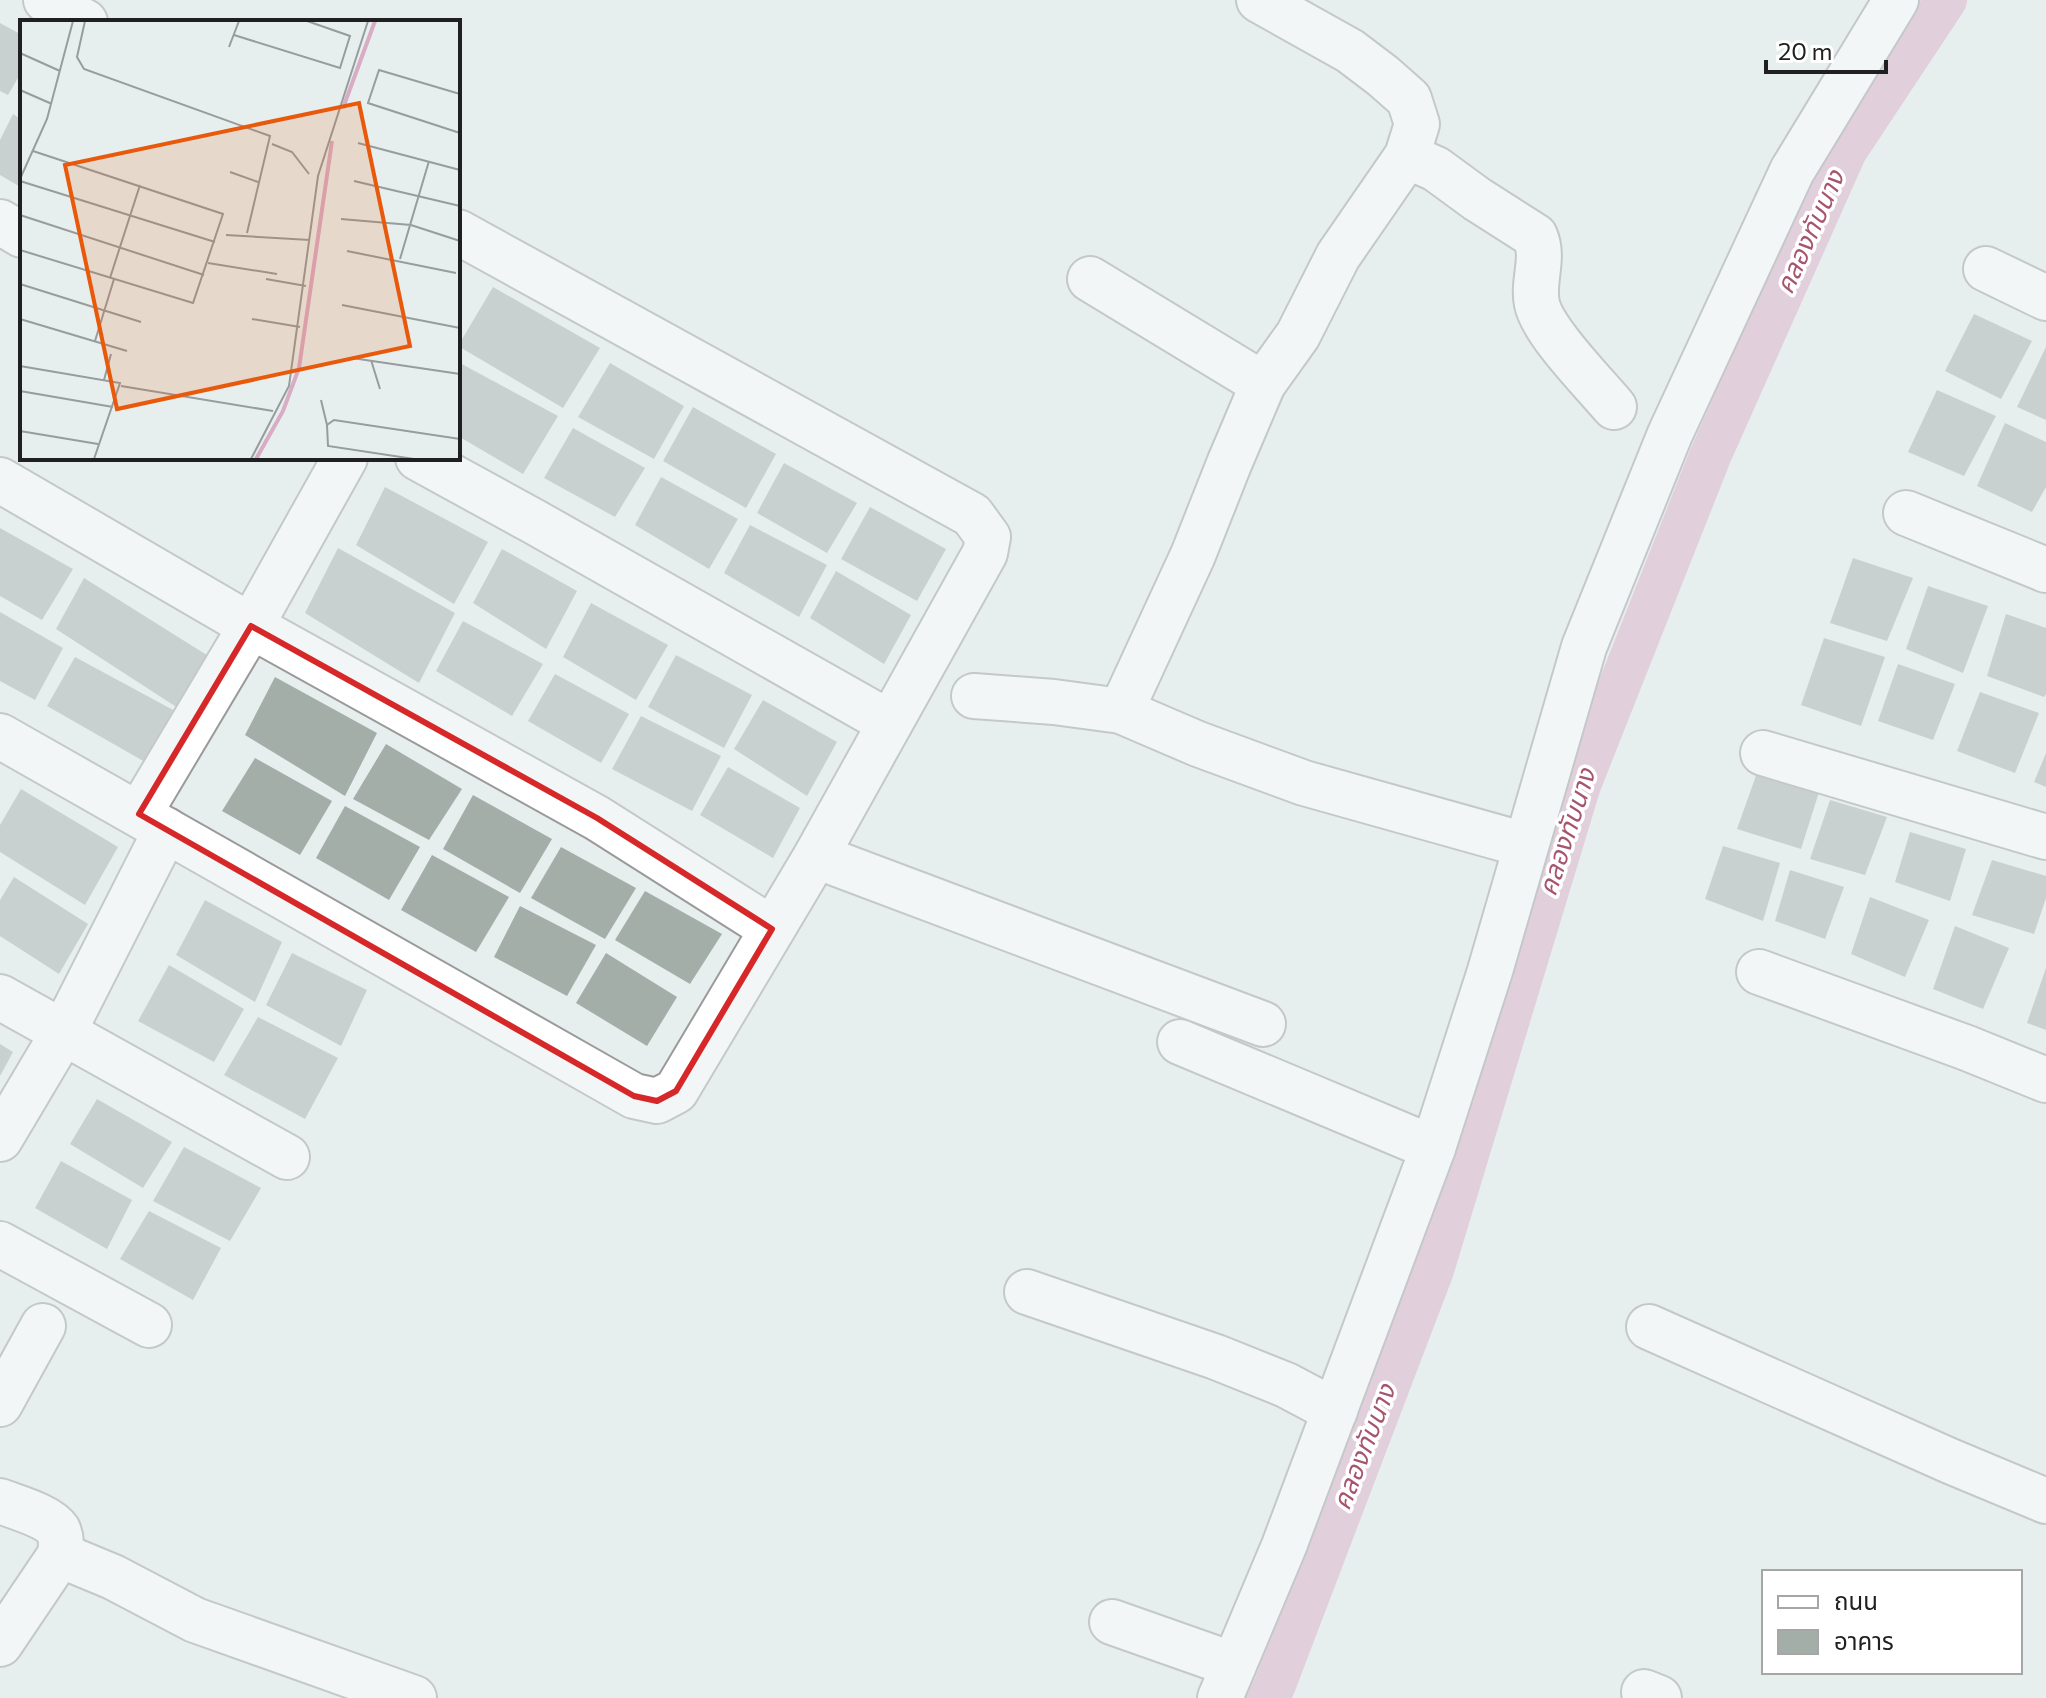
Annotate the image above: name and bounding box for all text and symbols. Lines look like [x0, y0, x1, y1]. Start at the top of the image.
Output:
inset map [20, 20, 460, 460]
scale bar [1766, 24, 1886, 74]
text: 20 m [1778, 36, 1832, 65]
water label: คลองทับนาง [1768, 164, 1850, 298]
water label: คลองทับนาง [1530, 763, 1601, 899]
water label: คลองทับนาง [1325, 1378, 1401, 1513]
legend [1762, 1570, 2022, 1674]
text: ถนน [1834, 1586, 1878, 1615]
text: อาคาร [1834, 1626, 1894, 1655]

